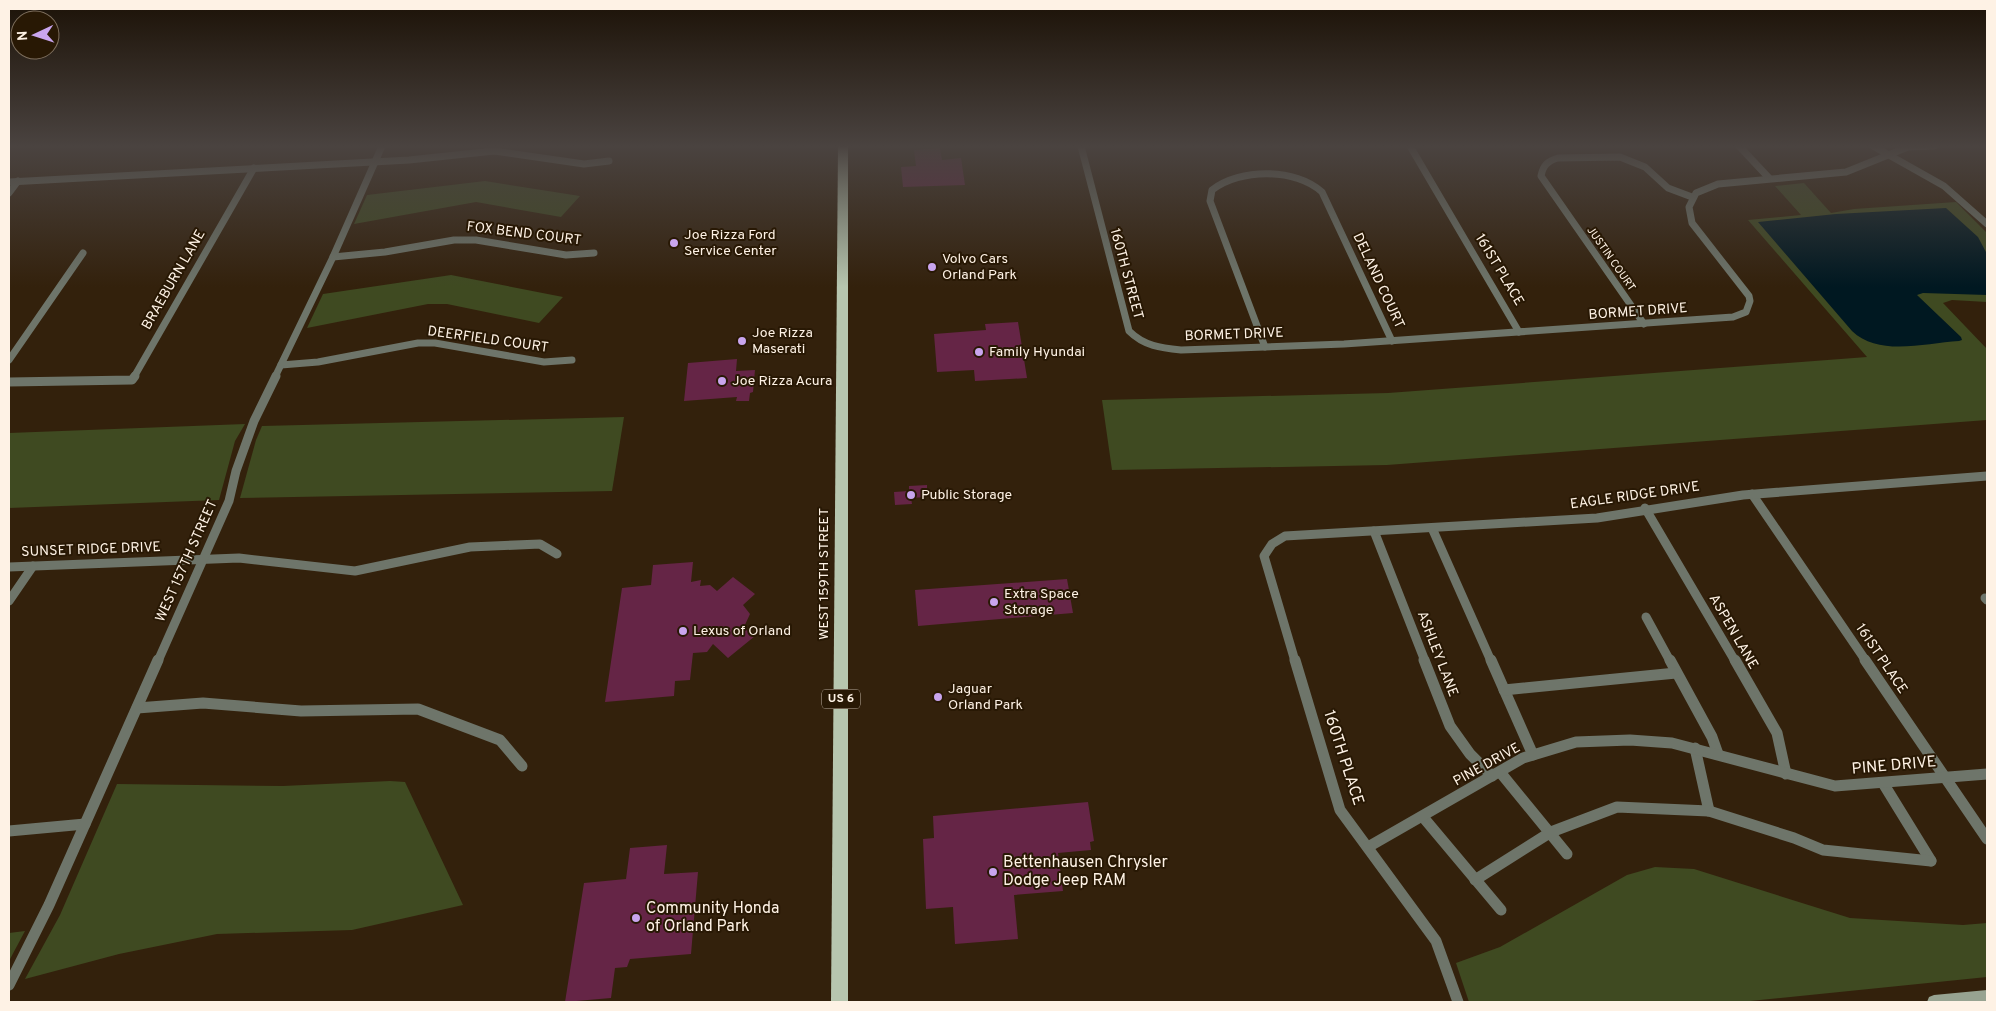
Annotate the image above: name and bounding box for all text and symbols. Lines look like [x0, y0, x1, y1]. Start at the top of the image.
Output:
north arrow [10, 10, 60, 60]
text: N [15, 30, 32, 41]
street label: FOX BEND COURT [466, 219, 582, 249]
street label: JUSTIN COURT [1584, 224, 1638, 294]
street label: BRAEBURN LANE [139, 227, 209, 333]
place label: Joe Rizza Ford Service Center [684, 227, 777, 260]
street label: 160TH STREET [1106, 227, 1146, 321]
street label: DELAND COURT [1348, 230, 1408, 332]
street label: 161ST PLACE [1471, 231, 1527, 309]
marker: Joe Rizza Ford Service Center [668, 237, 680, 249]
place label: Volvo Cars Orland Park [942, 251, 1017, 284]
marker: Volvo Cars Orland Park [926, 261, 938, 273]
street label: BORMET DRIVE [1588, 300, 1688, 324]
street label: DEERFIELD COURT [426, 323, 550, 357]
place label: Joe Rizza Maserati [752, 325, 813, 358]
street label: BORMET DRIVE [1184, 325, 1284, 345]
marker: Joe Rizza Maserati [736, 335, 748, 347]
place label: Family Hyundai [989, 344, 1085, 361]
marker: Family Hyundai [973, 346, 985, 358]
place label: Joe Rizza Acura [732, 373, 832, 390]
marker: Joe Rizza Acura [716, 375, 728, 387]
street label: EAGLE RIDGE DRIVE [1569, 479, 1701, 513]
place label: Public Storage [921, 487, 1012, 504]
marker: Public Storage [905, 489, 917, 501]
street label: WEST 157TH STREET [152, 497, 222, 625]
street label: WEST 159TH STREET [816, 508, 833, 640]
street label: SUNSET RIDGE DRIVE [21, 539, 161, 561]
place label: Extra Space Storage [1004, 586, 1079, 619]
street label: ASPEN LANE [1705, 592, 1761, 672]
marker: Extra Space Storage [988, 596, 1000, 608]
street label: ASHLEY LANE [1413, 609, 1461, 699]
street label: 161ST PLACE [1851, 621, 1911, 697]
place label: Lexus of Orland [693, 623, 791, 640]
marker: Lexus of Orland [677, 625, 689, 637]
place label: Jaguar Orland Park [948, 681, 1023, 714]
road number: US 6 [822, 690, 860, 709]
marker: Jaguar Orland Park [932, 691, 944, 703]
street label: 160TH PLACE [1318, 708, 1368, 808]
street label: PINE DRIVE [1450, 740, 1524, 790]
street label: PINE DRIVE [1851, 752, 1937, 780]
place label: Bettenhausen Chrysler Dodge Jeep RAM [1003, 853, 1168, 891]
marker: Bettenhausen Chrysler Dodge Jeep RAM [987, 866, 999, 878]
place label: Community Honda of Orland Park [646, 899, 780, 937]
marker: Community Honda of Orland Park [630, 912, 642, 924]

